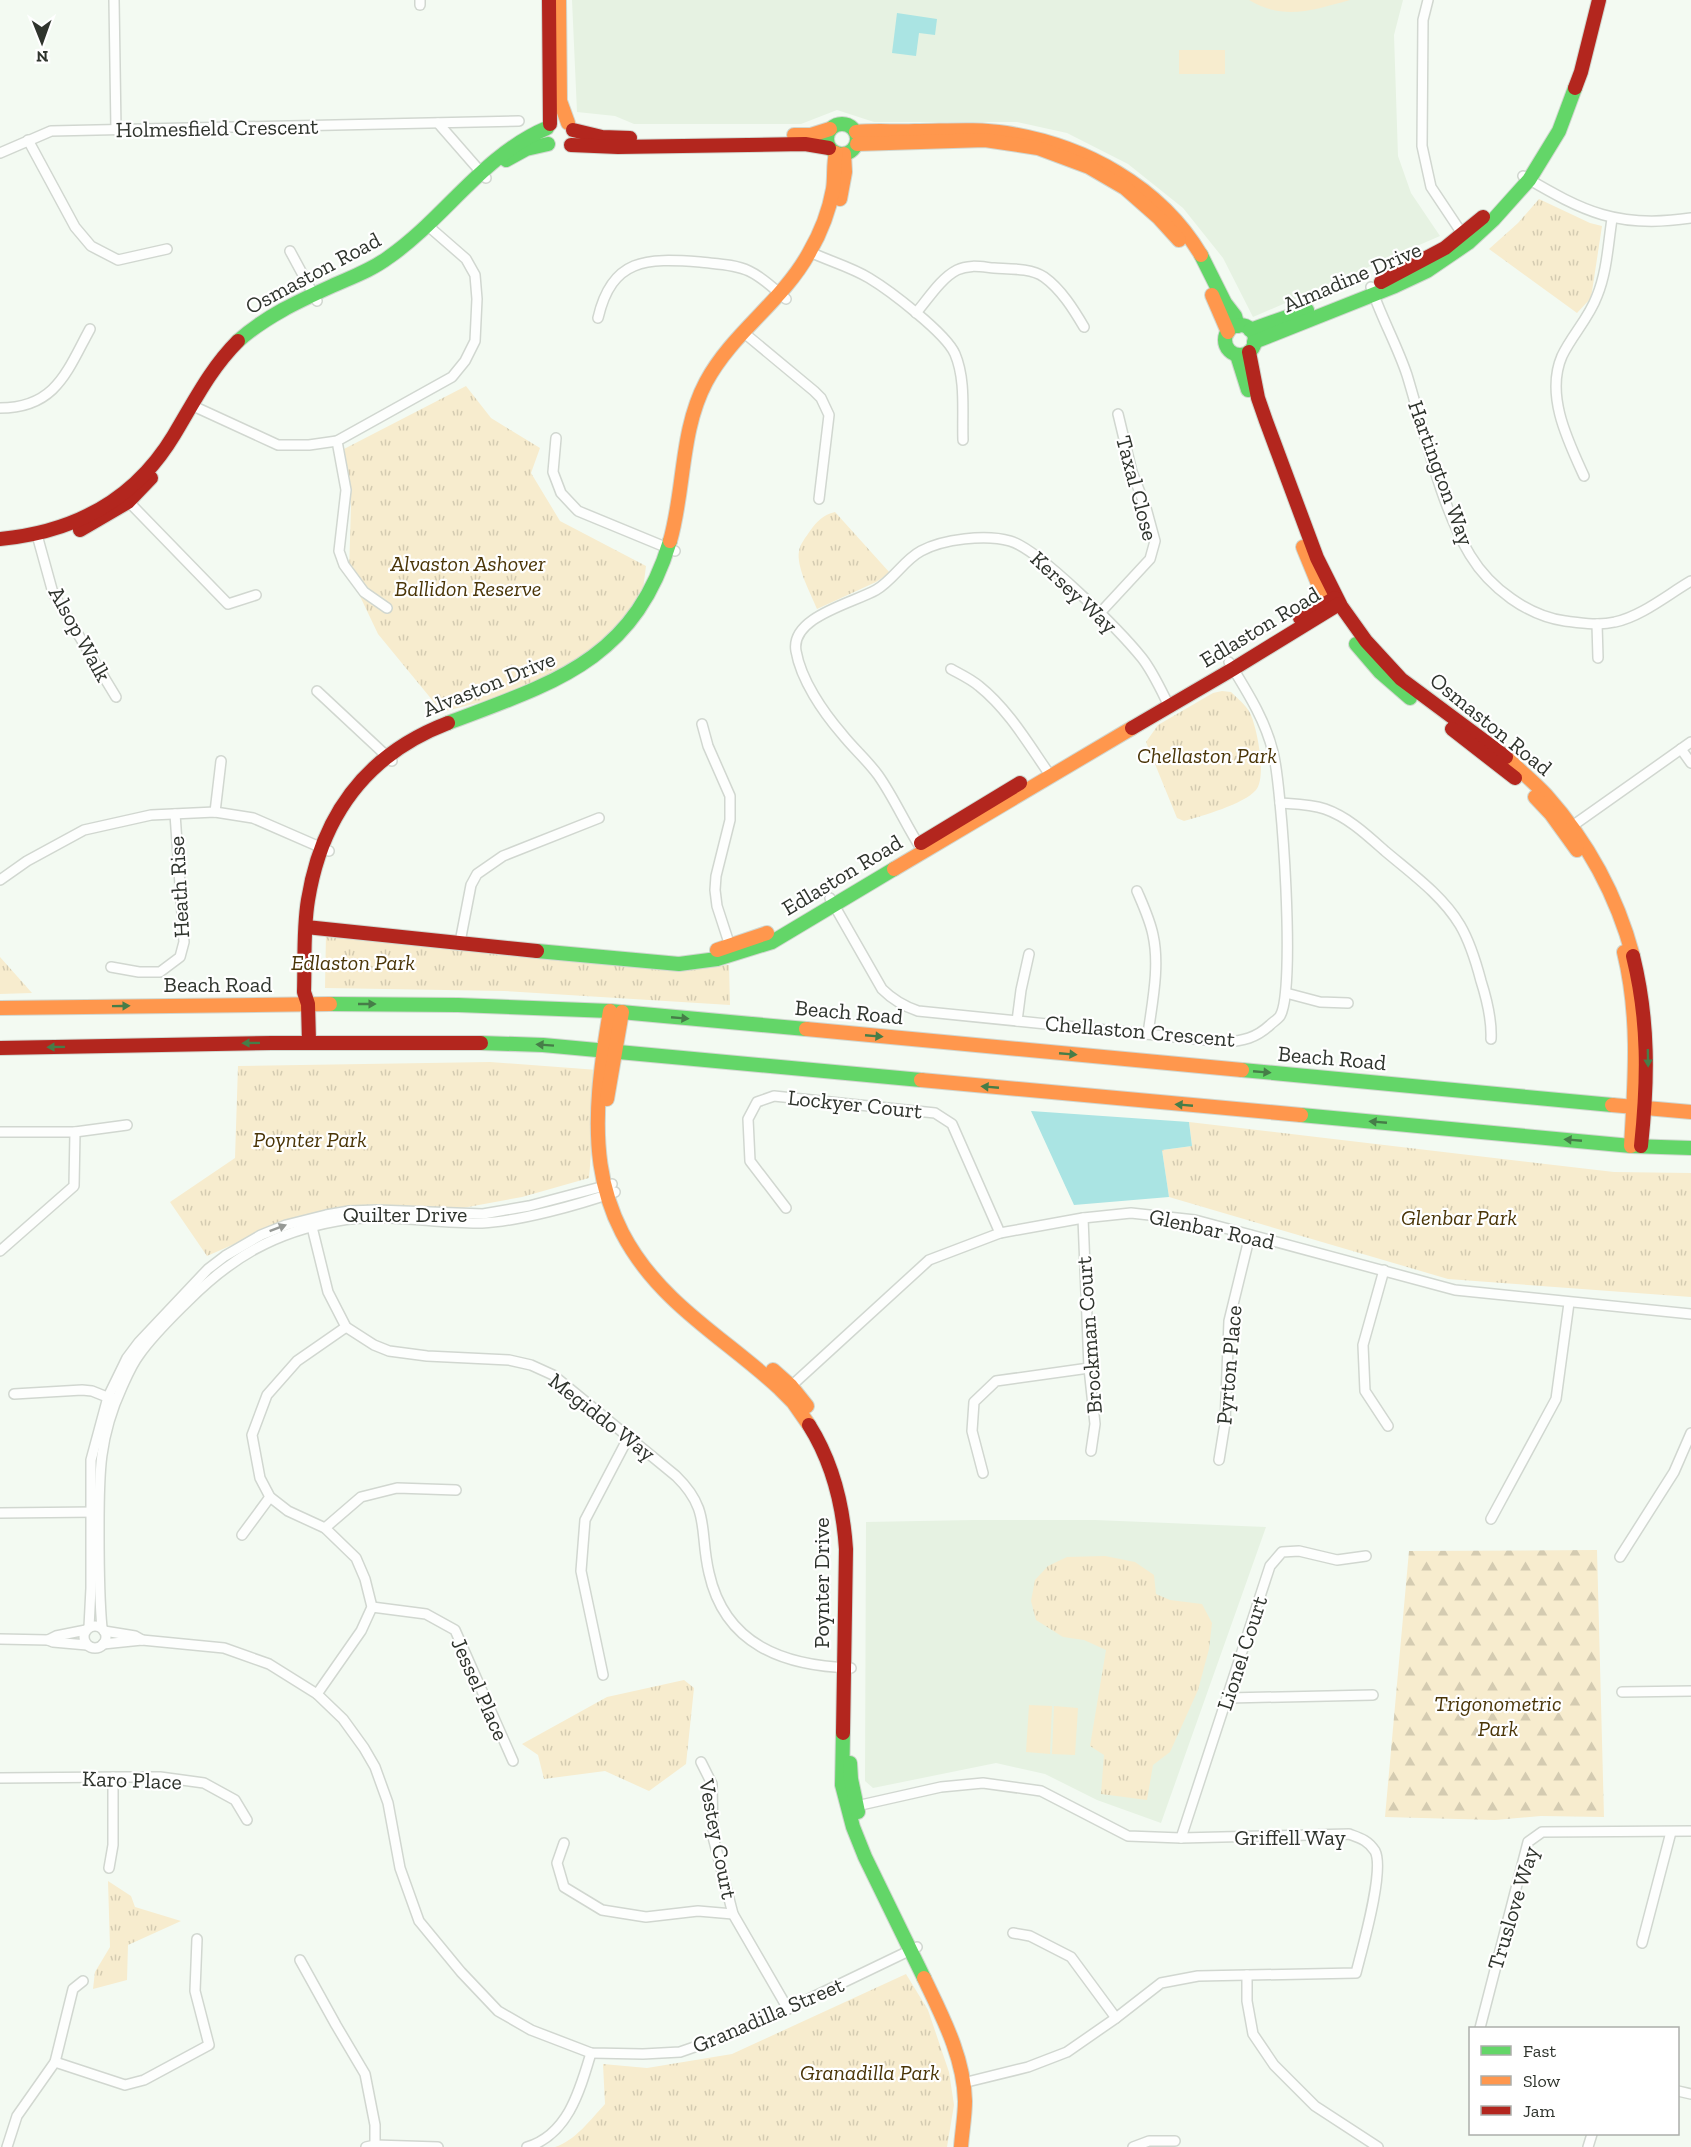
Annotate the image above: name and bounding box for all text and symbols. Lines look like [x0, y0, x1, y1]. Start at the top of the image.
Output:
north arrow [12, 12, 72, 72]
text: N [36, 47, 49, 66]
street label: Holmesfield Crescent [115, 113, 319, 143]
street label: Osmaston Road [241, 226, 385, 320]
street label: Almadine Drive [1279, 236, 1425, 318]
street label: Hartington Way [1402, 397, 1480, 550]
street label: Taxal Close [1110, 432, 1164, 544]
street label: Kersey Way [1025, 545, 1124, 639]
park label: Alvaston Ashover Ballidon Reserve [389, 550, 546, 602]
street label: Edlaston Road [1195, 581, 1325, 673]
street label: Alsop Walk [43, 582, 118, 687]
street label: Alvaston Drive [419, 645, 559, 723]
street label: Osmaston Road [1424, 667, 1558, 781]
park label: Chellaston Park [1137, 742, 1277, 769]
street label: Edlaston Road [777, 829, 907, 921]
street label: Heath Rise [163, 835, 195, 939]
park label: Edlaston Park [291, 949, 415, 976]
street label: Beach Road [164, 971, 272, 998]
street label: Beach Road [794, 994, 904, 1030]
one-way arrow [357, 999, 376, 1009]
one-way arrow [112, 1001, 131, 1011]
street label: Chellaston Crescent [1044, 1009, 1237, 1053]
one-way arrow [670, 1013, 689, 1023]
one-way arrow [865, 1031, 884, 1041]
one-way arrow [241, 1038, 260, 1048]
street label: Beach Road [1277, 1040, 1387, 1076]
one-way arrow [536, 1041, 555, 1050]
one-way arrow [46, 1042, 65, 1052]
one-way arrow [1643, 1048, 1653, 1067]
one-way arrow [1059, 1049, 1078, 1059]
one-way arrow [1253, 1067, 1272, 1077]
one-way arrow [980, 1082, 999, 1092]
street label: Lockyer Court [786, 1084, 925, 1125]
one-way arrow [1175, 1100, 1194, 1109]
one-way arrow [1369, 1117, 1388, 1127]
park label: Poynter Park [253, 1126, 367, 1153]
one-way arrow [1563, 1135, 1582, 1145]
street label: Quilter Drive [343, 1201, 467, 1228]
street label: Glenbar Road [1147, 1203, 1277, 1255]
park label: Glenbar Park [1401, 1204, 1517, 1231]
one-way arrow [270, 1223, 288, 1233]
street label: Brockman Court [1070, 1254, 1108, 1415]
street label: Pyrton Place [1210, 1304, 1248, 1426]
street label: Megiddo Way [543, 1367, 661, 1468]
street label: Poynter Drive [808, 1517, 835, 1649]
street label: Lionel Court [1211, 1592, 1273, 1714]
street label: Jessel Place [445, 1633, 515, 1745]
park label: Trigonometric Park [1434, 1690, 1562, 1742]
street label: Karo Place [82, 1765, 182, 1795]
street label: Vestey Court [693, 1776, 743, 1902]
street label: Griffell Way [1234, 1824, 1346, 1851]
street label: Truslove Way [1481, 1842, 1545, 1973]
street label: Granadilla Street [688, 1971, 849, 2059]
legend [1469, 2027, 1679, 2135]
text: Fast [1523, 2040, 1556, 2062]
park label: Granadilla Park [800, 2059, 940, 2086]
text: Slow [1523, 2070, 1560, 2092]
text: Jam [1523, 2100, 1555, 2122]

